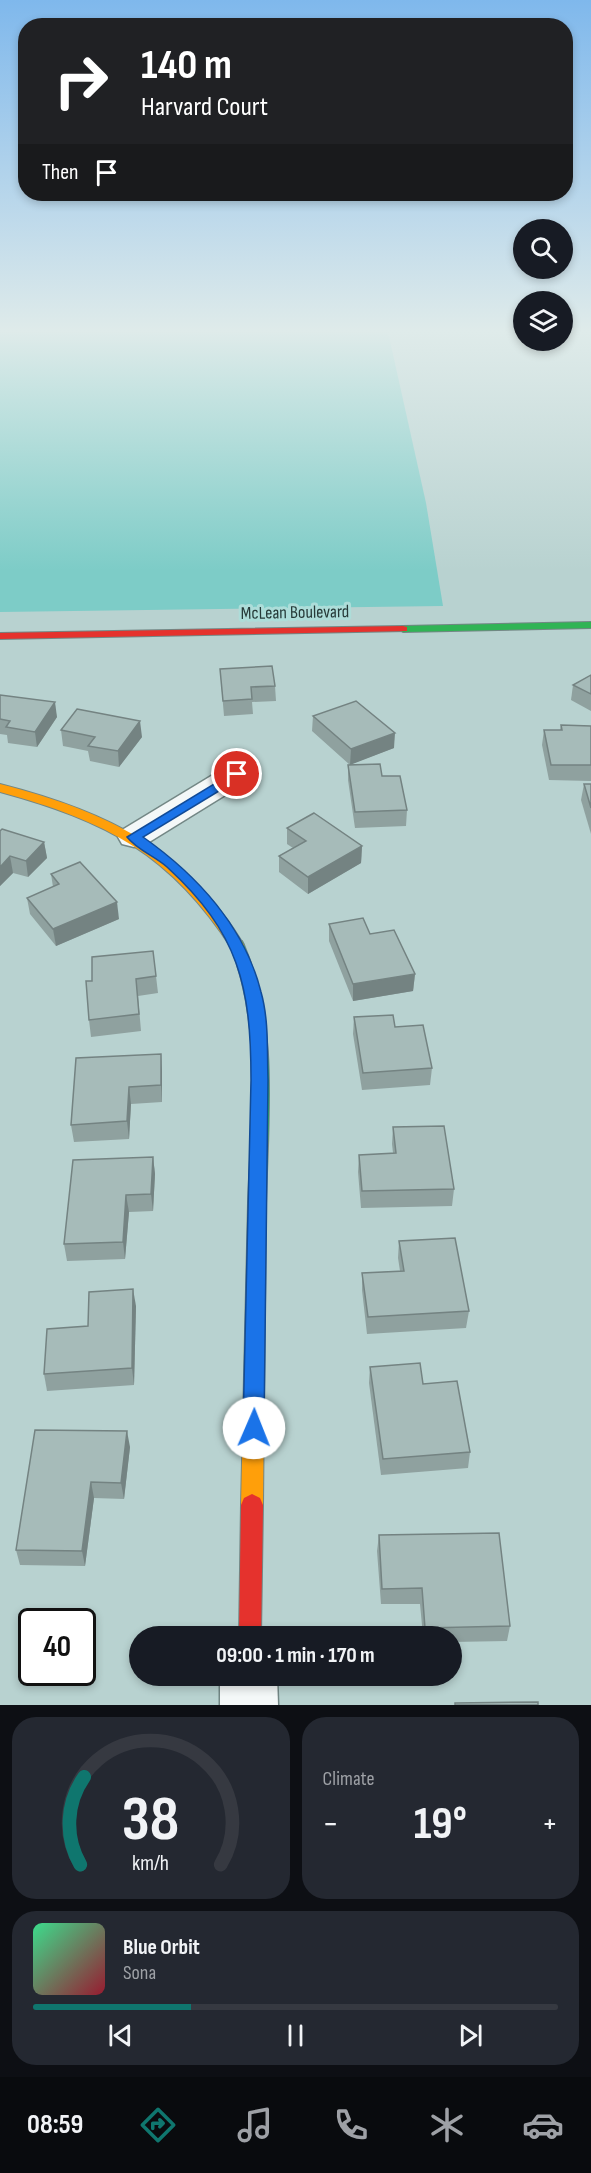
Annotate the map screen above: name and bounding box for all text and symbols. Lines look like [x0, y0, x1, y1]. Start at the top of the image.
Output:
text: 140 m [141, 40, 232, 91]
icon: right [42, 42, 120, 120]
text: Harvard Court [141, 91, 268, 123]
icon: arrive [90, 156, 123, 189]
text: Then [42, 159, 78, 186]
map controls [513, 219, 573, 351]
button: search [513, 219, 573, 279]
button: layers [513, 291, 573, 351]
street label: McLean Boulevard [241, 601, 349, 624]
pin [211, 748, 262, 799]
icon: arrive [220, 757, 253, 790]
position arrow [222, 1396, 286, 1460]
speed limit sign: 40 [18, 1608, 96, 1686]
text: 09:00 · 1 min · 170 m [216, 1642, 375, 1669]
text: Climate [323, 1767, 375, 1791]
text: 38 [122, 1783, 179, 1858]
text: 19° [414, 1797, 467, 1852]
text: − [323, 1804, 339, 1844]
text: + [542, 1804, 558, 1844]
text: km/h [132, 1851, 169, 1876]
text: Blue Orbit [123, 1934, 200, 1961]
text: Sona [123, 1961, 156, 1985]
icon: previous [104, 2019, 137, 2052]
icon: pause [279, 2019, 312, 2052]
icon: next [454, 2019, 487, 2052]
icon: directions [137, 2104, 179, 2146]
icon: music [234, 2104, 276, 2146]
icon: phone [330, 2104, 372, 2146]
icon: climate [426, 2104, 468, 2146]
icon: car [522, 2104, 564, 2146]
text: 08:59 [27, 2109, 83, 2141]

